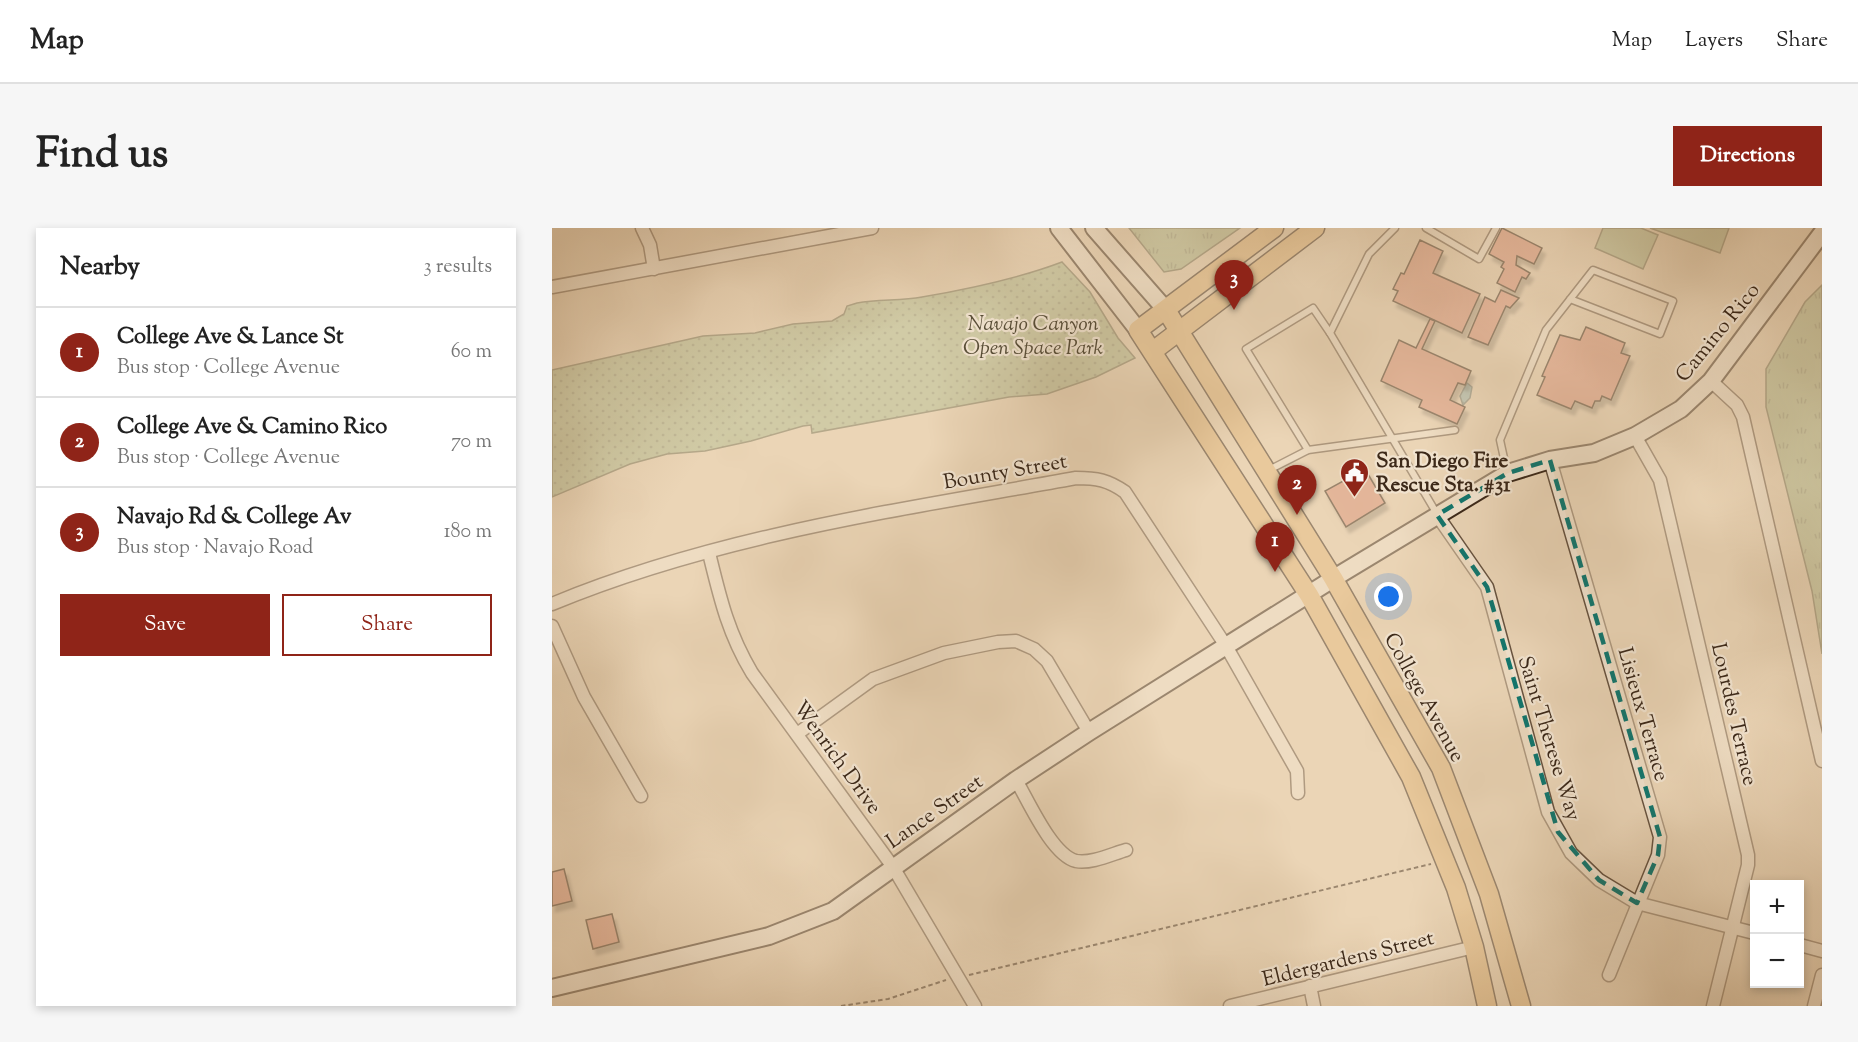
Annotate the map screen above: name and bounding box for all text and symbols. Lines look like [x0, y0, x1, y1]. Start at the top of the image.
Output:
text: Map [30, 21, 84, 61]
text: Map [1612, 26, 1652, 56]
text: Layers [1685, 26, 1743, 56]
text: Share [1776, 26, 1828, 56]
text: Find us [36, 126, 168, 186]
button: Directions [1673, 126, 1822, 186]
text: Nearby [60, 249, 140, 286]
text: 3 results [423, 253, 492, 282]
pin: 3 [1214, 260, 1254, 310]
street label: Camino Rico [1669, 277, 1768, 389]
park label: Navajo Canyon Open Space Park [963, 310, 1104, 364]
text: College Ave & Lance St [117, 322, 344, 354]
text: 1 [76, 338, 83, 367]
text: 60 m [451, 338, 492, 367]
text: Bus stop · College Avenue [117, 354, 340, 383]
text: College Ave & Camino Rico [117, 412, 387, 444]
text: 2 [75, 428, 84, 457]
text: 70 m [451, 428, 492, 457]
text: Bus stop · College Avenue [117, 444, 340, 473]
street label: Bounty Street [941, 447, 1070, 499]
place label: San Diego Fire Rescue Sta. #31 [1376, 447, 1511, 501]
public building icon: San Diego Fire Rescue Sta. #31 [1339, 456, 1371, 498]
pin: 2 [1278, 466, 1316, 515]
text: Navajo Rd & College Av [117, 502, 351, 534]
text: 3 [75, 518, 84, 547]
text: 180 m [444, 518, 492, 547]
pin: 1 [1256, 522, 1294, 572]
text: Bus stop · Navajo Road [117, 534, 313, 563]
your location [1374, 582, 1403, 611]
button: Save [60, 594, 270, 656]
button: Share [282, 594, 492, 656]
street label: College Avenue [1375, 628, 1471, 768]
street label: Lourdes Terrace [1702, 640, 1764, 789]
street label: Lisieux Terrace [1609, 644, 1675, 785]
street label: Saint Therese Way [1509, 653, 1588, 825]
street label: Wenrich Drive [785, 695, 888, 821]
street label: Lance Street [880, 768, 990, 857]
map controls [1750, 880, 1804, 988]
button: + [1750, 880, 1804, 934]
street label: Eldergardens Street [1259, 924, 1437, 996]
button: − [1750, 934, 1804, 988]

